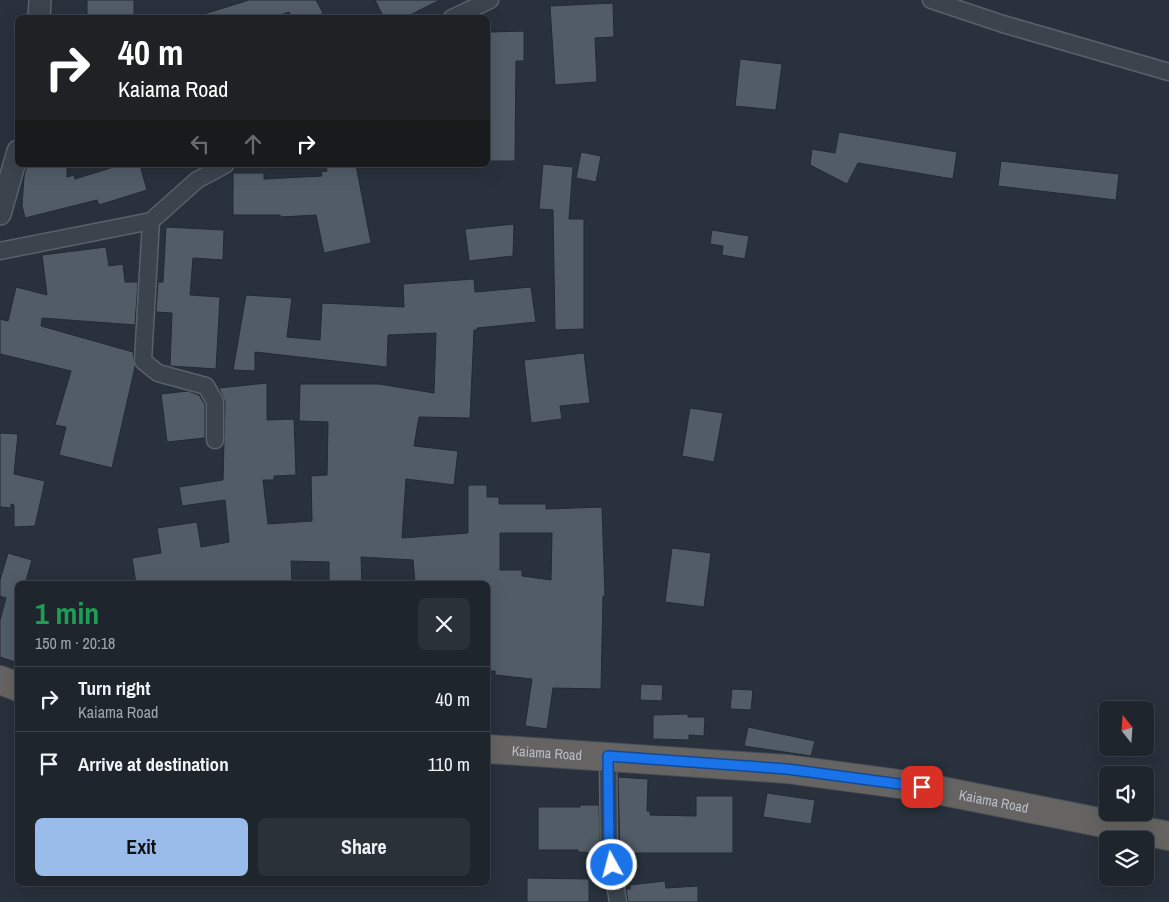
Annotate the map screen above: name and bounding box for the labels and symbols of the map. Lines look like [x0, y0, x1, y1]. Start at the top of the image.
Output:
north arrow [1099, 701, 1154, 756]
street label: Kaiama Road [511, 742, 583, 764]
pin [901, 766, 943, 808]
street label: Kaiama Road [958, 786, 1030, 817]
position arrow [585, 838, 637, 890]

